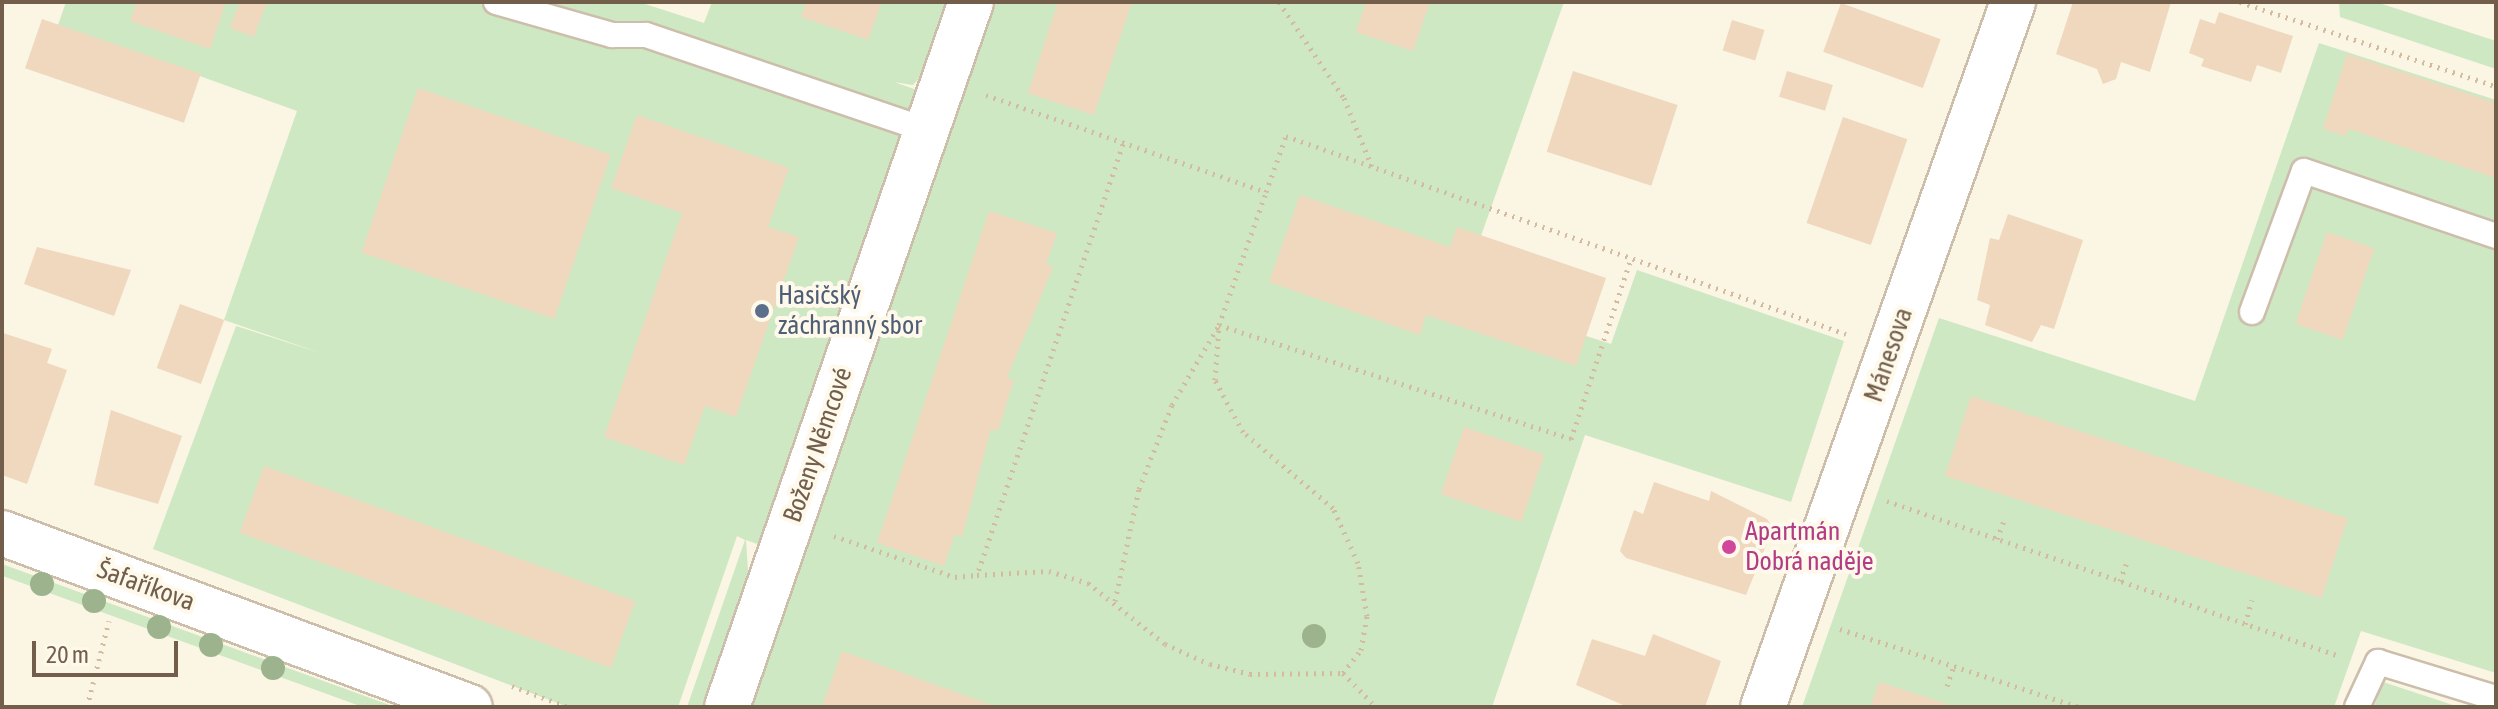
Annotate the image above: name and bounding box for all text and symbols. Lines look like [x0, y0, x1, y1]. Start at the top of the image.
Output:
place label: Hasičský záchranný sbor [778, 280, 922, 342]
marker: Hasičský záchranný sbor [753, 302, 771, 320]
street label: Mánesova [1858, 304, 1920, 406]
street label: Boženy Němcové [777, 363, 859, 527]
place label: Apartmán Dobrá naděje [1745, 516, 1874, 578]
marker: Apartmán Dobrá naděje [1720, 538, 1738, 556]
street label: Šafaříkova [93, 554, 199, 618]
scale bar [36, 625, 182, 675]
text: 20 m [46, 641, 89, 668]

